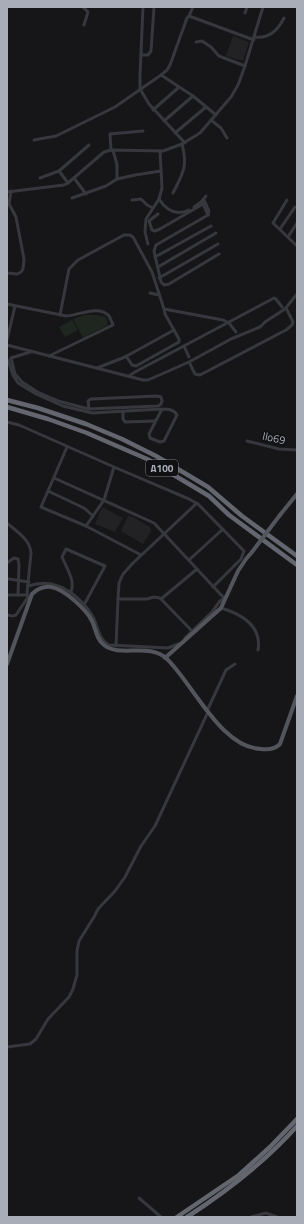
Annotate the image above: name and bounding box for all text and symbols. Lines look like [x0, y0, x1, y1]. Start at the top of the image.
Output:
street label: Ilo69 [261, 428, 287, 448]
road number: A100 [146, 460, 178, 476]

